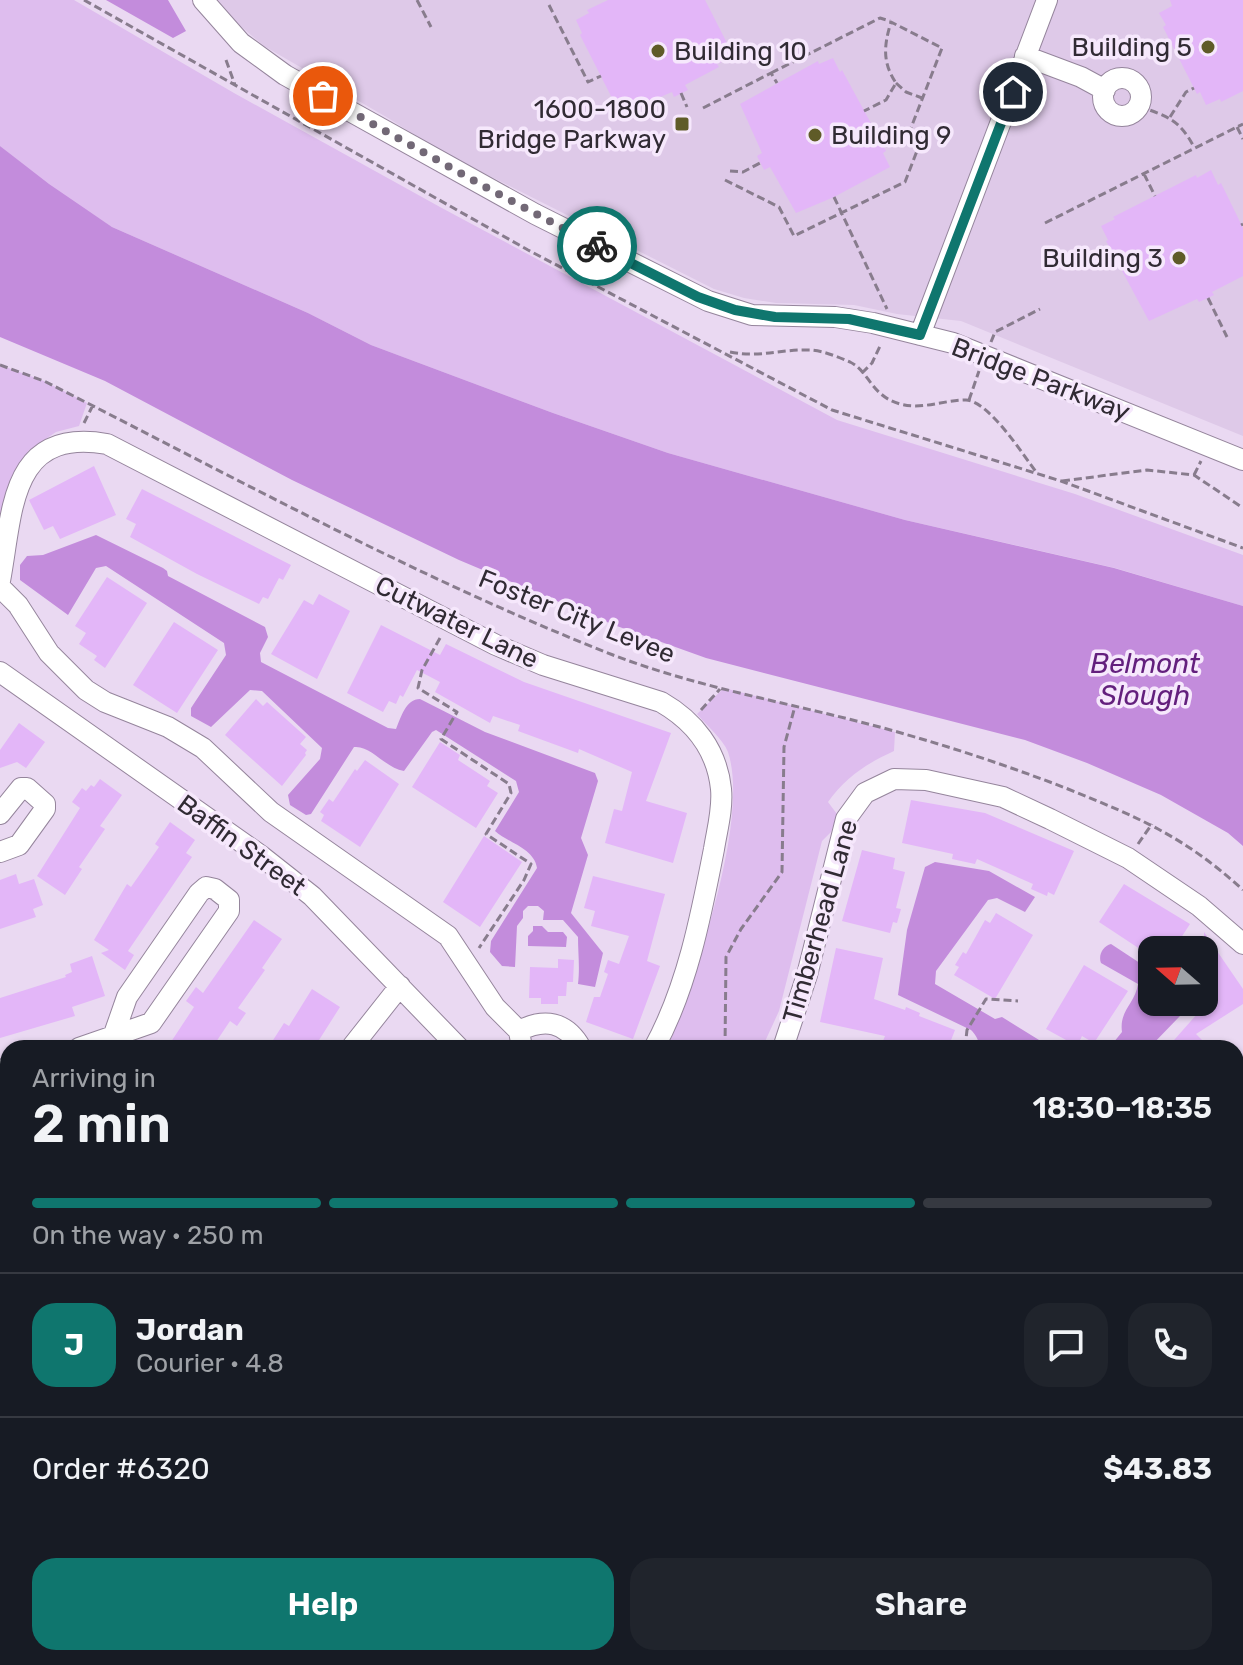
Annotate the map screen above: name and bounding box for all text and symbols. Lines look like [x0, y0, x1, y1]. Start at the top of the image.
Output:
place label: Building 5 [1072, 32, 1192, 63]
place label: Building 10 [674, 36, 807, 67]
marker: Building 5 [1199, 38, 1217, 56]
marker: Building 10 [649, 42, 667, 60]
pin [979, 58, 1047, 126]
pin [289, 62, 357, 130]
icon: home [991, 70, 1035, 114]
icon: bag [301, 74, 345, 118]
place label: 1600-1800 Bridge Parkway [478, 94, 666, 155]
marker: 1600-1800 Bridge Parkway [673, 115, 691, 133]
place label: Building 9 [831, 120, 951, 151]
marker: Building 9 [806, 126, 824, 144]
courier [557, 206, 637, 286]
icon: bike [575, 224, 619, 268]
place label: Building 3 [1042, 243, 1163, 274]
marker: Building 3 [1170, 249, 1188, 267]
street label: Bridge Parkway [947, 331, 1134, 428]
street label: Foster City Levee [474, 563, 679, 670]
street label: Cutwater Lane [370, 570, 543, 675]
water label: Belmont Slough [1090, 647, 1201, 712]
street label: Baffin Street [171, 788, 312, 902]
street label: Timberhead Lane [777, 816, 864, 1026]
north arrow [1138, 936, 1218, 1016]
map controls [1138, 936, 1218, 1016]
text: Arriving in [32, 1063, 156, 1094]
text: 18:30–18:35 [1032, 1090, 1212, 1126]
text: 2 min [32, 1093, 171, 1155]
text: On the way · 250 m [32, 1220, 264, 1251]
button: chat [1024, 1303, 1108, 1387]
button: phone [1128, 1303, 1212, 1387]
text: Jordan [136, 1312, 244, 1348]
text: J [64, 1327, 84, 1363]
text: Courier · 4.8 [136, 1348, 284, 1379]
text: Order #6320 [32, 1451, 210, 1487]
text: $43.83 [1103, 1451, 1212, 1487]
button: Help [32, 1558, 614, 1650]
button: Share [630, 1558, 1212, 1650]

